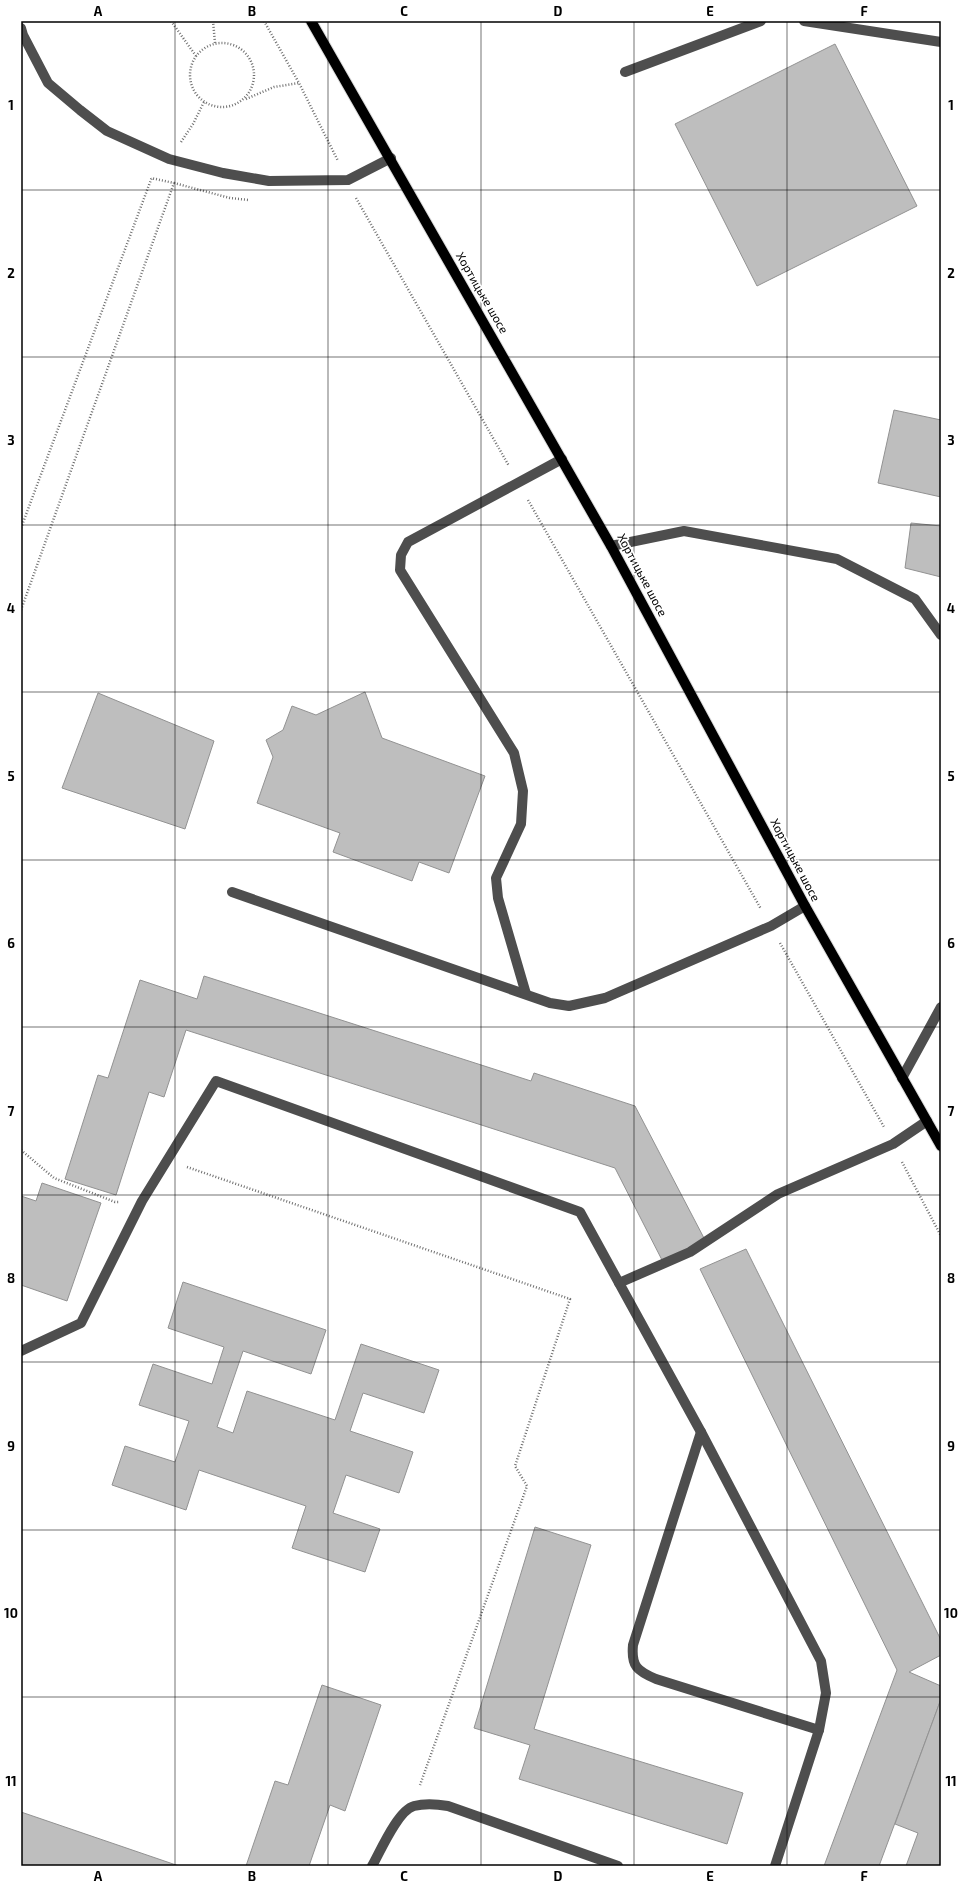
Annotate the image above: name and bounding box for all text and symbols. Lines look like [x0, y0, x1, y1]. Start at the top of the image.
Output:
text: A [94, 3, 103, 19]
text: B [248, 3, 256, 19]
text: C [400, 3, 408, 19]
text: D [554, 3, 563, 19]
text: E [706, 3, 714, 19]
text: F [860, 3, 868, 19]
text: 1 [8, 97, 14, 113]
text: 1 [948, 97, 954, 113]
street label: Хортицьке шосе [454, 249, 512, 336]
text: 2 [7, 265, 15, 281]
text: 2 [947, 265, 955, 281]
text: 3 [7, 432, 15, 448]
text: 3 [947, 432, 955, 448]
street label: Хортицьке шосе [615, 531, 671, 618]
text: 4 [7, 600, 15, 616]
text: 4 [947, 600, 955, 616]
text: 5 [7, 768, 15, 784]
text: 5 [947, 768, 955, 784]
street label: Хортицьке шосе [768, 816, 824, 903]
text: 6 [7, 935, 15, 951]
text: 6 [947, 935, 955, 951]
text: 7 [8, 1103, 15, 1119]
text: 7 [948, 1103, 955, 1119]
text: 8 [7, 1270, 15, 1286]
text: 8 [947, 1270, 955, 1286]
text: 9 [7, 1438, 15, 1454]
text: 9 [947, 1438, 955, 1454]
text: 10 [4, 1605, 18, 1621]
text: 10 [944, 1605, 958, 1621]
text: 11 [5, 1773, 17, 1789]
text: 11 [945, 1773, 957, 1789]
text: A [94, 1868, 103, 1884]
text: B [248, 1868, 256, 1884]
text: C [400, 1868, 408, 1884]
text: D [554, 1868, 563, 1884]
text: E [706, 1868, 714, 1884]
text: F [860, 1868, 868, 1884]

